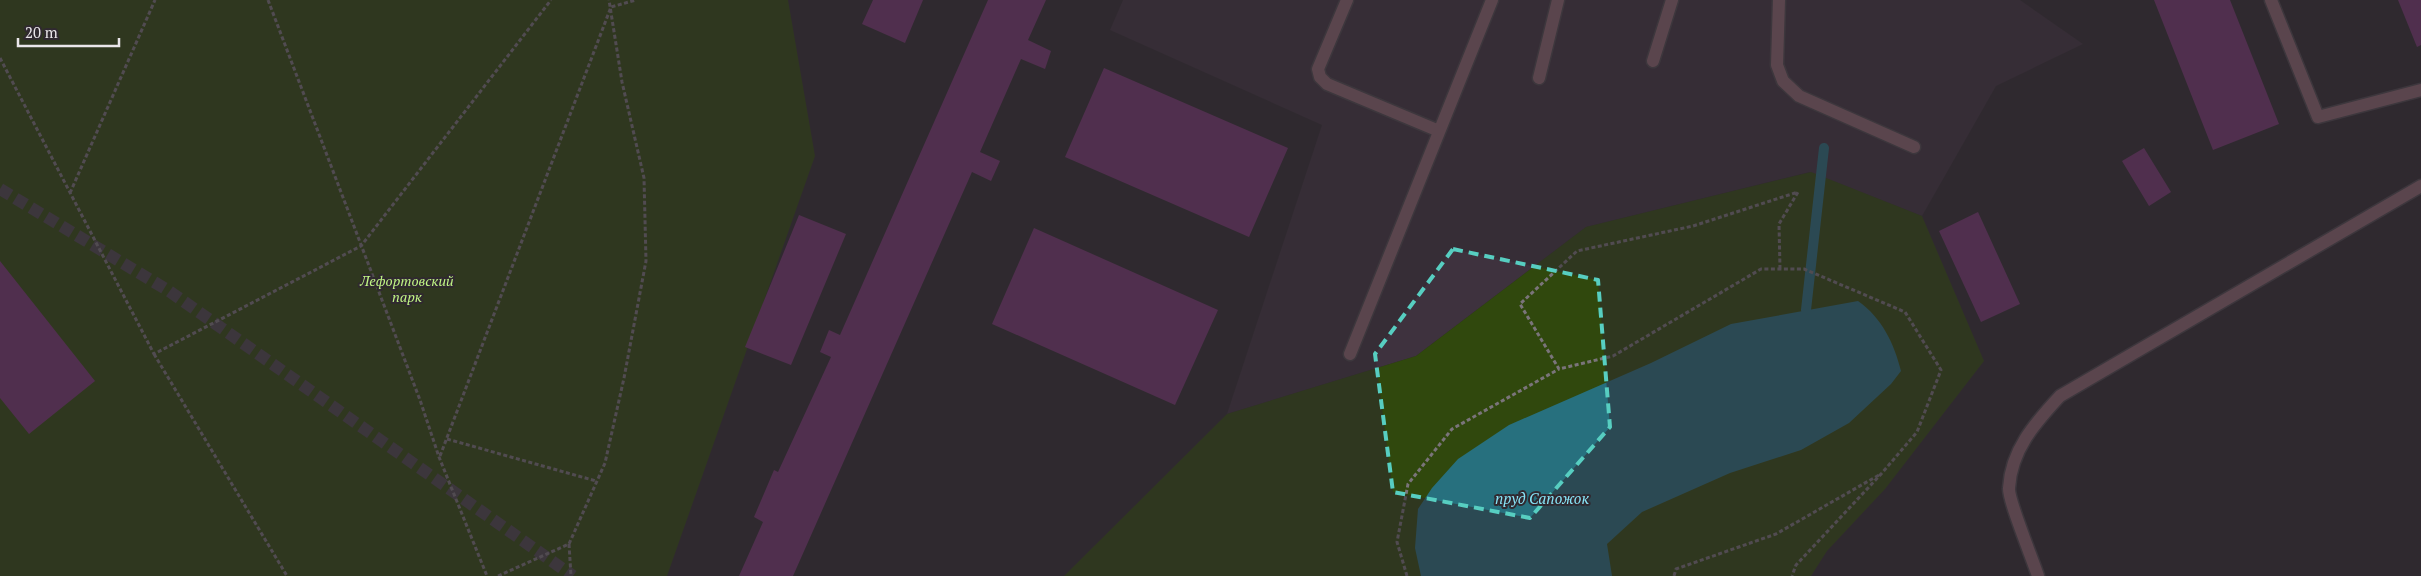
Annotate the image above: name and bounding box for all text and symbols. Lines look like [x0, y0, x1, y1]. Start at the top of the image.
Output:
scale bar [18, 15, 119, 47]
text: 20 m [25, 22, 58, 42]
park label: Лефортовский парк [359, 271, 454, 306]
water label: пруд Сапожок [1495, 488, 1589, 508]

